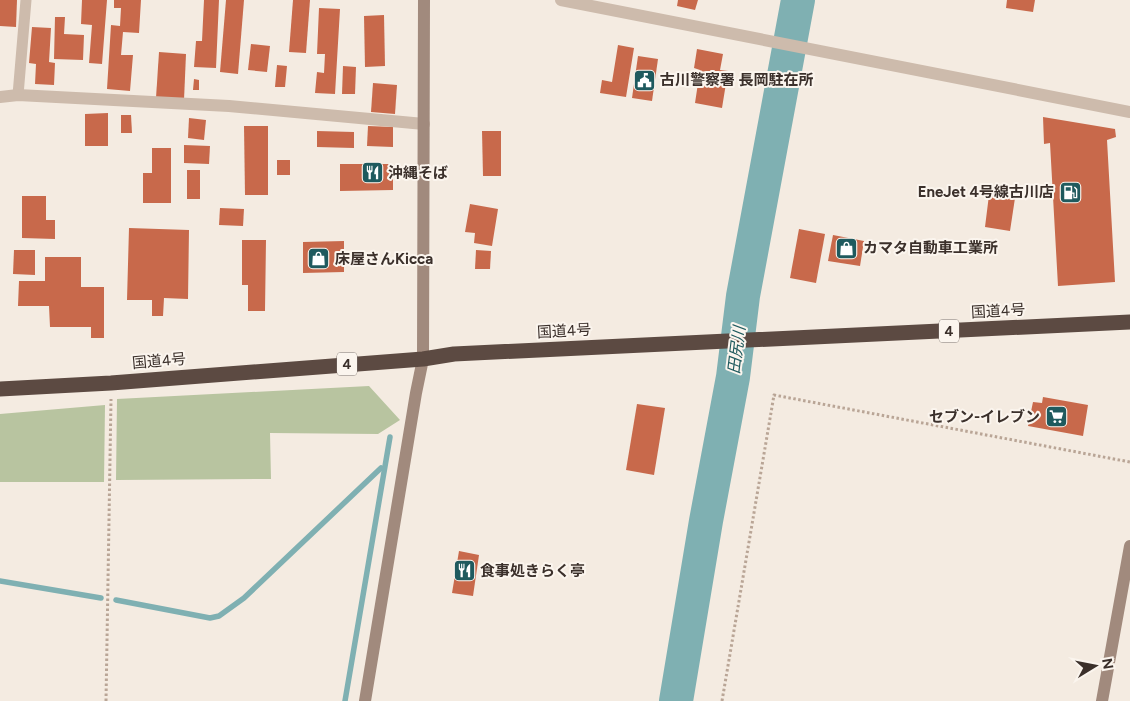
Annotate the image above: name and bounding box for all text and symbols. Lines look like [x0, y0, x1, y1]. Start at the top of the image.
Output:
public building icon: 古川警察署 長岡駐在所 [632, 68, 656, 92]
place label: 古川警察署 長岡駐在所 [660, 71, 814, 89]
restaurant icon: 沖縄そば [360, 161, 384, 185]
place label: 沖縄そば [388, 164, 448, 182]
fuel station icon: EneJet 4号線古川店 [1058, 180, 1082, 204]
place label: EneJet 4号線古川店 [918, 183, 1054, 201]
shop icon: カマタ自動車工業所 [835, 236, 859, 260]
place label: カマタ自動車工業所 [863, 239, 998, 257]
shop icon: 床屋さんKicca [307, 247, 331, 271]
place label: 床屋さんKicca [335, 250, 433, 268]
street label: 国道4号 [970, 301, 1026, 321]
road number: 4 [939, 320, 959, 342]
street label: 国道4号 [536, 321, 592, 341]
water label: 田尻川 [724, 323, 749, 375]
street label: 国道4号 [131, 350, 187, 372]
road number: 4 [337, 352, 357, 376]
supermarket icon: セブン-イレブン [1044, 405, 1068, 429]
place label: セブン-イレブン [929, 408, 1040, 426]
restaurant icon: 食事処きらく亭 [452, 559, 476, 583]
place label: 食事処きらく亭 [480, 562, 585, 580]
north arrow [1070, 641, 1120, 691]
text: N [1098, 657, 1117, 671]

